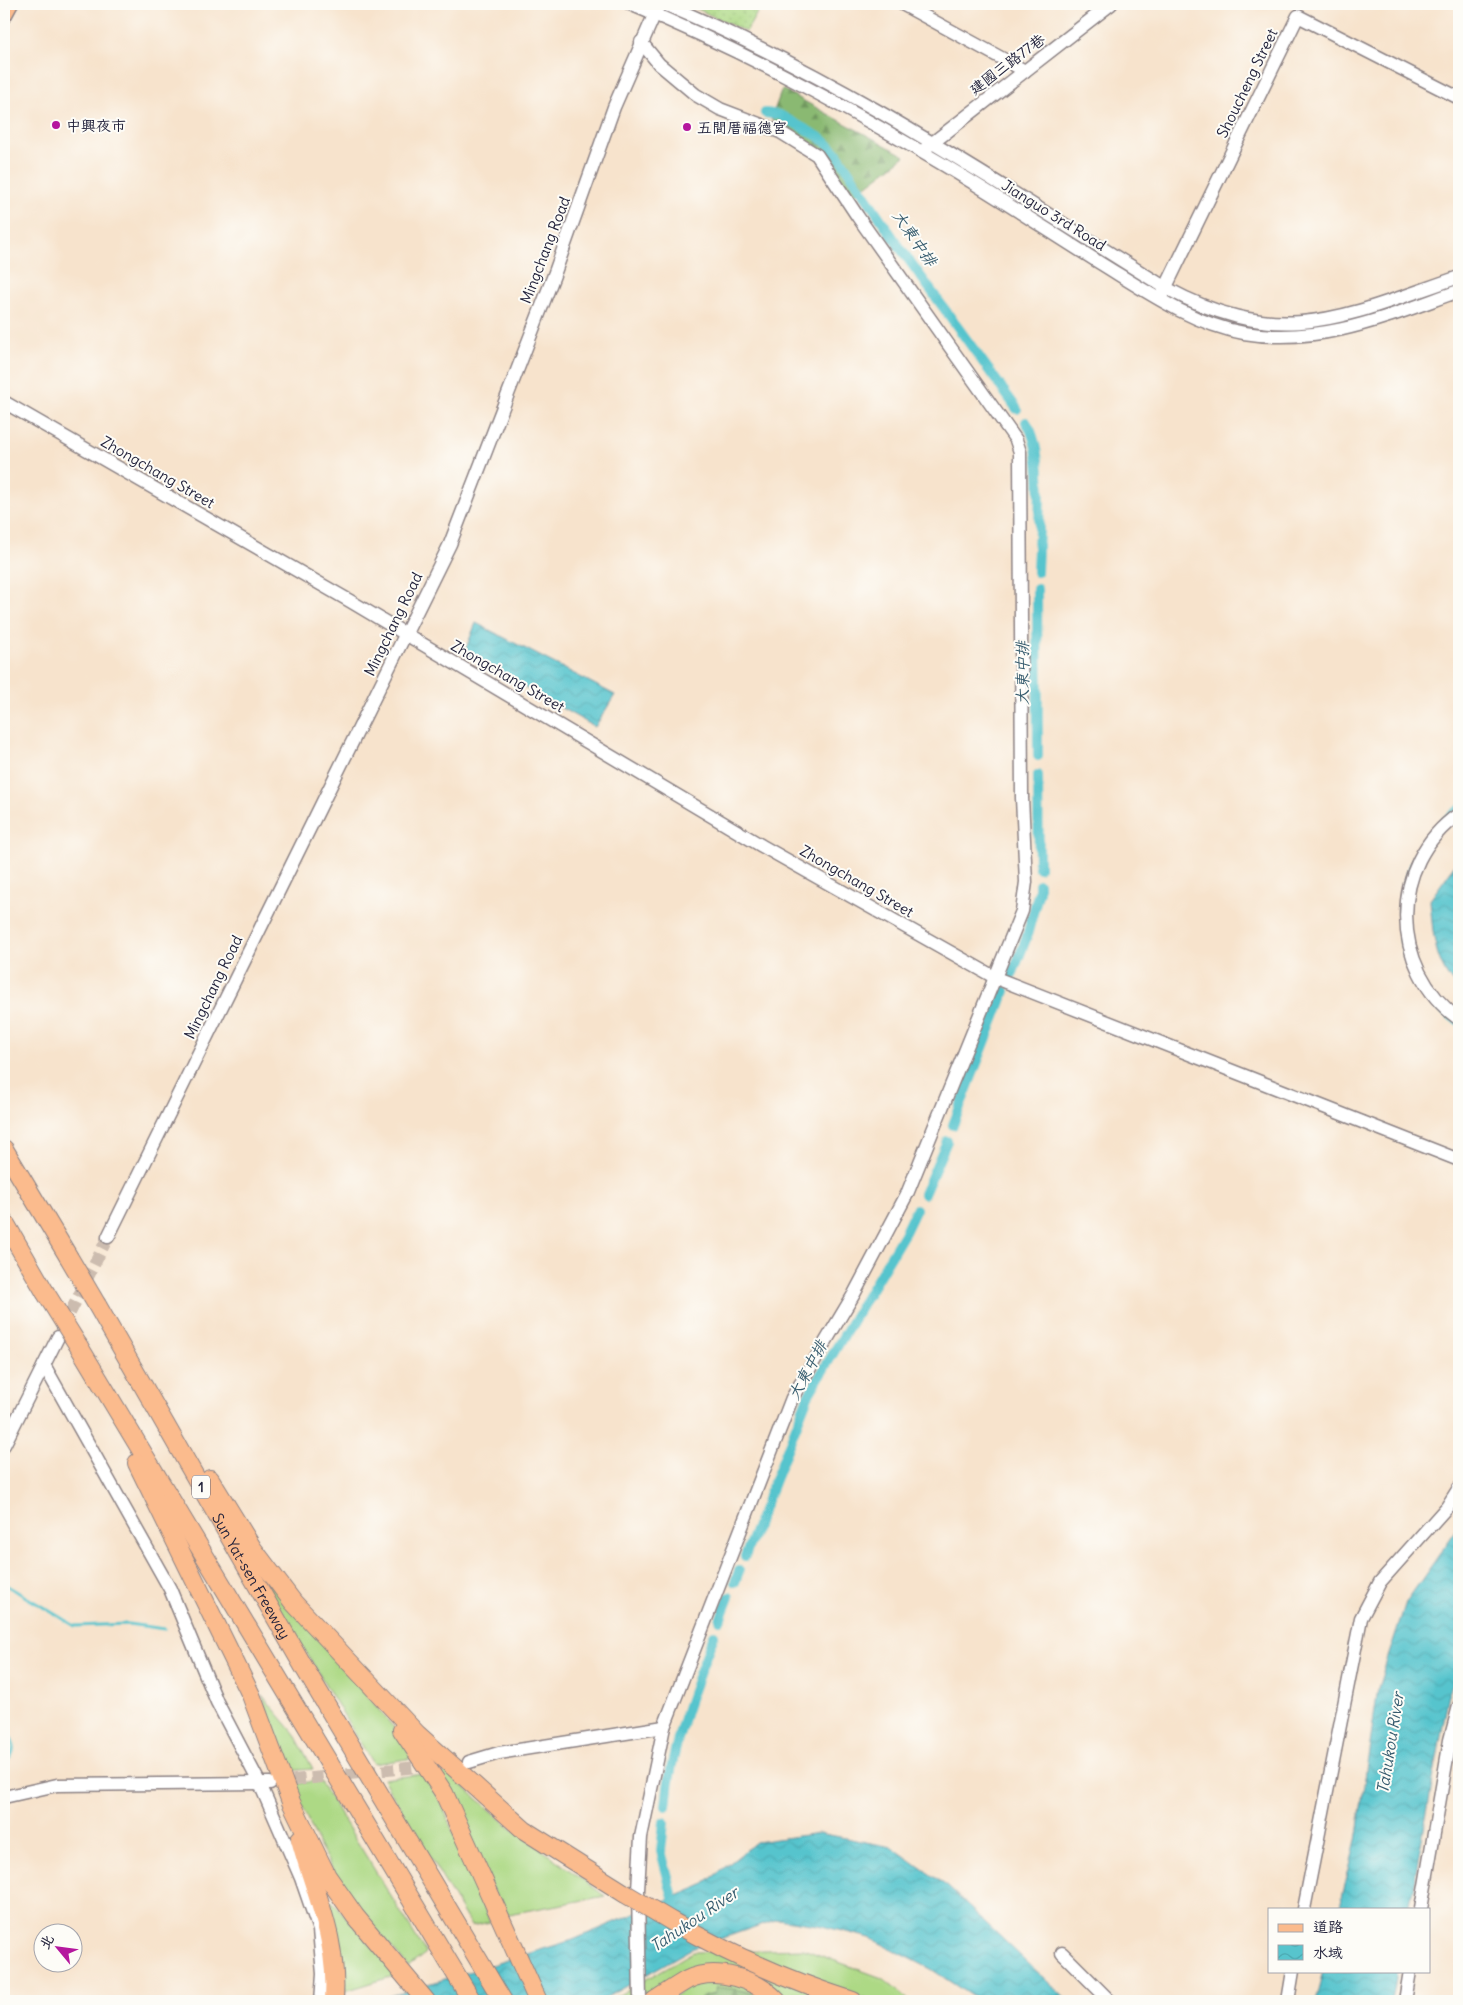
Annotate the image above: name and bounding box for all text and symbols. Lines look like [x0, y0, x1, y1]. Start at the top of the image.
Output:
street label: Shoucheng Street [1212, 25, 1282, 141]
street label: 建國三路77巷 [965, 29, 1049, 99]
place label: 中興夜市 [66, 116, 126, 135]
place label: 五間厝福德宮 [697, 118, 787, 137]
marker: 中興夜市 [50, 119, 62, 131]
marker: 五間厝福德宮 [681, 121, 693, 133]
street label: Jianguo 3rd Road [998, 175, 1110, 255]
street label: Mingchang Road [516, 194, 574, 306]
water label: 大東中排 [888, 206, 943, 272]
street label: Zhongchang Street [98, 432, 218, 512]
street label: Mingchang Road [360, 569, 426, 679]
street label: Zhongchang Street [448, 636, 568, 716]
water label: 大東中排 [1012, 639, 1032, 705]
street label: Zhongchang Street [797, 841, 917, 921]
street label: Mingchang Road [180, 932, 246, 1042]
water label: 大東中排 [783, 1335, 832, 1403]
road number: 1 [192, 1475, 210, 1498]
street label: Sun Yat-sen Freeway [208, 1510, 295, 1642]
water label: Tahukou River [1372, 1689, 1408, 1795]
water label: Tahukou River [646, 1881, 744, 1956]
legend [1268, 1908, 1430, 1972]
text: 道路 [1313, 1917, 1343, 1936]
north arrow [32, 1922, 82, 1972]
text: 北 [35, 1931, 58, 1952]
text: 水域 [1313, 1943, 1343, 1962]

